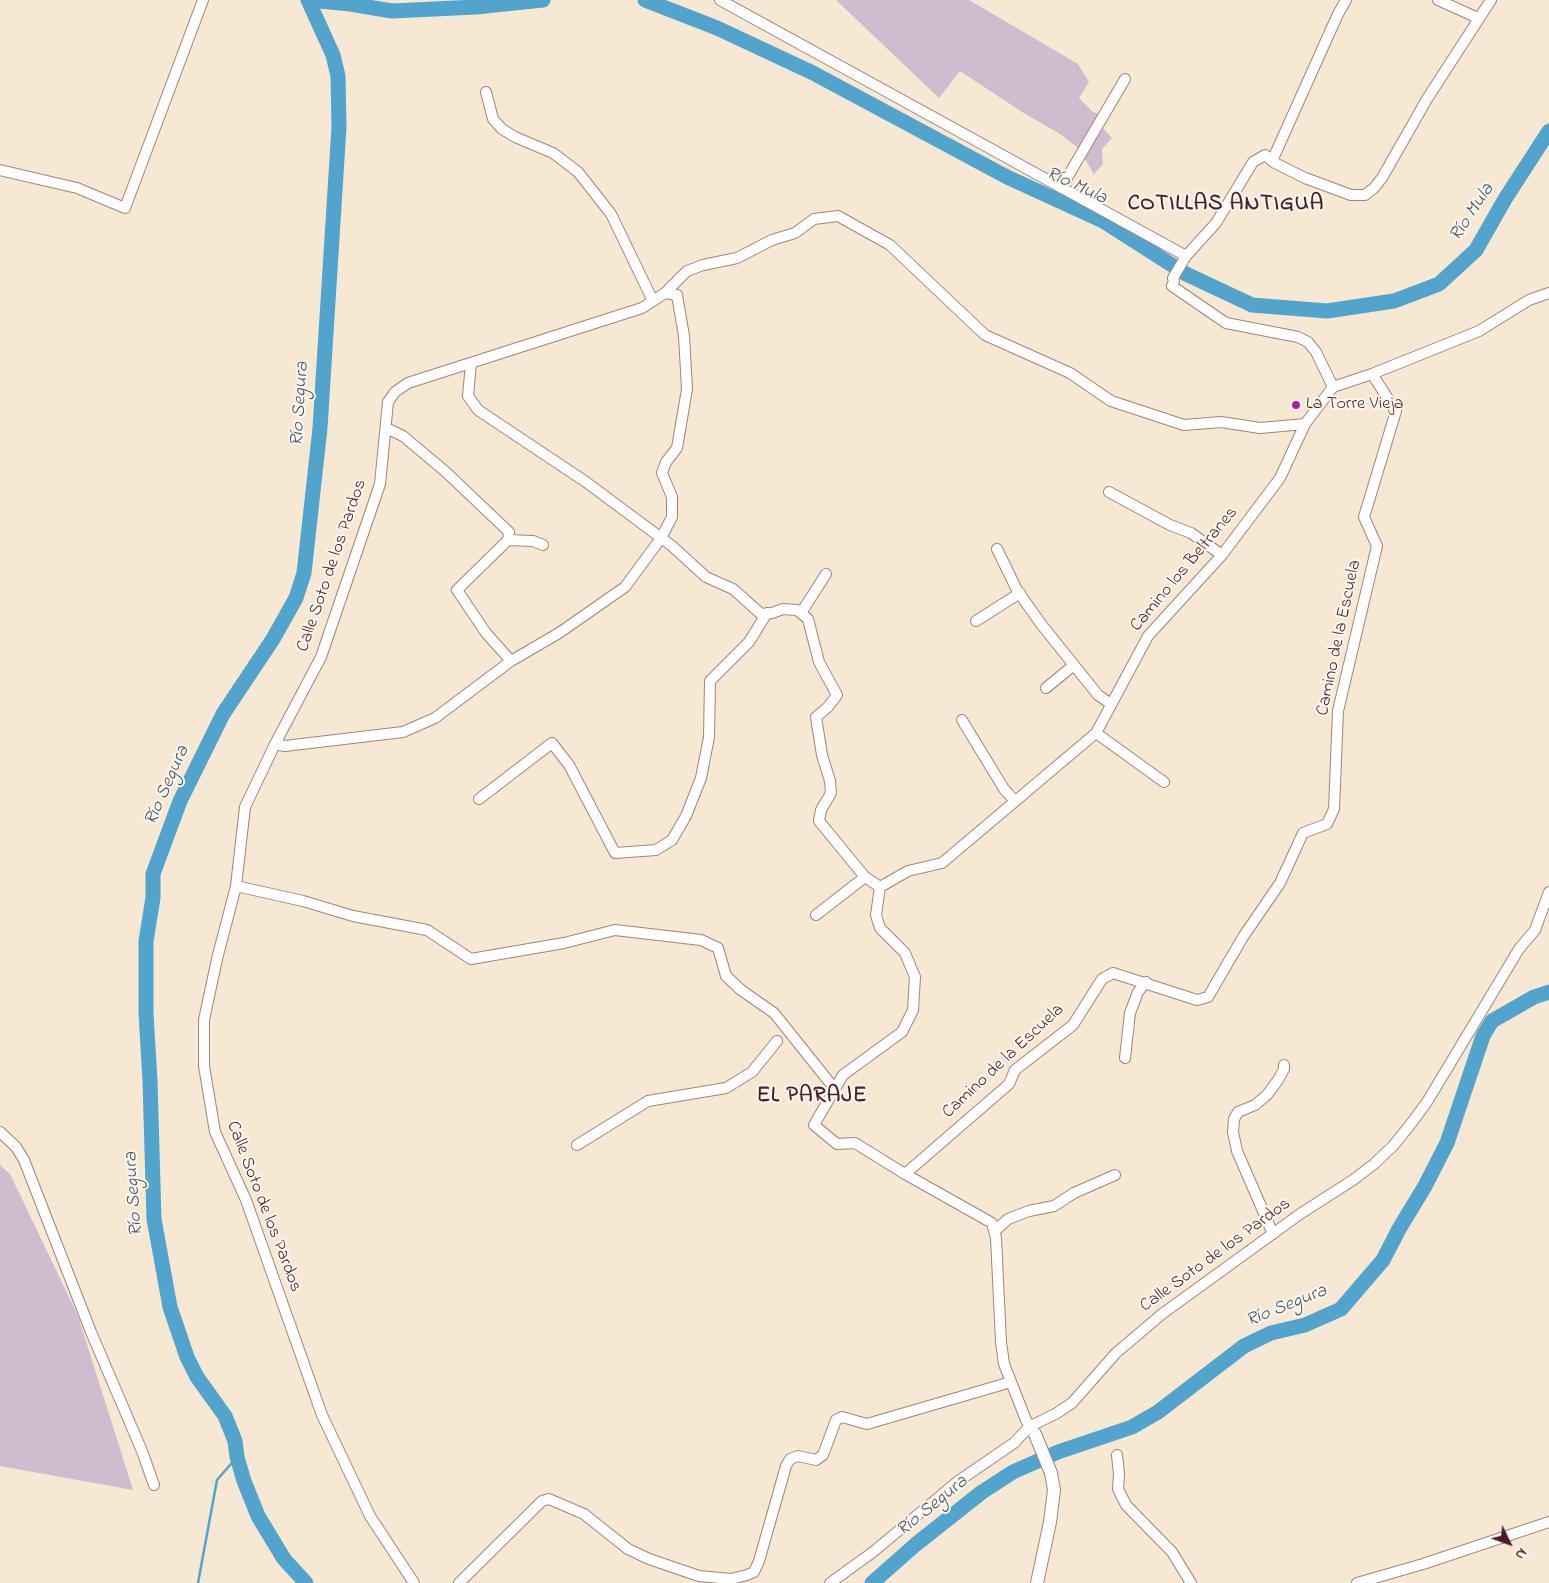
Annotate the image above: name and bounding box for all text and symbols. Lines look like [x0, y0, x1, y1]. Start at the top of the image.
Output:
water label: Río Mula [1042, 163, 1110, 211]
water label: Río Mula [1446, 180, 1500, 246]
district label: COTILLAS ANTIGUA [1126, 192, 1326, 218]
water label: Río Segura [287, 361, 315, 447]
place label: La Torre Vieja [1306, 394, 1404, 416]
marker: La Torre Vieja [1290, 399, 1302, 411]
street label: Calle Soto de los Pardos [293, 477, 373, 655]
street label: Camino los Beltranes [1127, 503, 1243, 637]
street label: Camino de la Escuela [1313, 558, 1367, 718]
water label: Río Segura [140, 743, 196, 829]
street label: Camino de la Escuela [939, 1000, 1069, 1124]
district label: EL PARAJE [756, 1084, 868, 1110]
street label: Calle Soto de los Pardos [220, 1119, 306, 1295]
water label: Río Segura [121, 1151, 149, 1237]
street label: Calle Soto de los Pardos [1136, 1194, 1296, 1318]
water label: Río Segura [1243, 1281, 1331, 1333]
water label: Río Segura [893, 1471, 973, 1543]
north arrow [1484, 1518, 1534, 1568]
text: N [1510, 1543, 1531, 1564]

